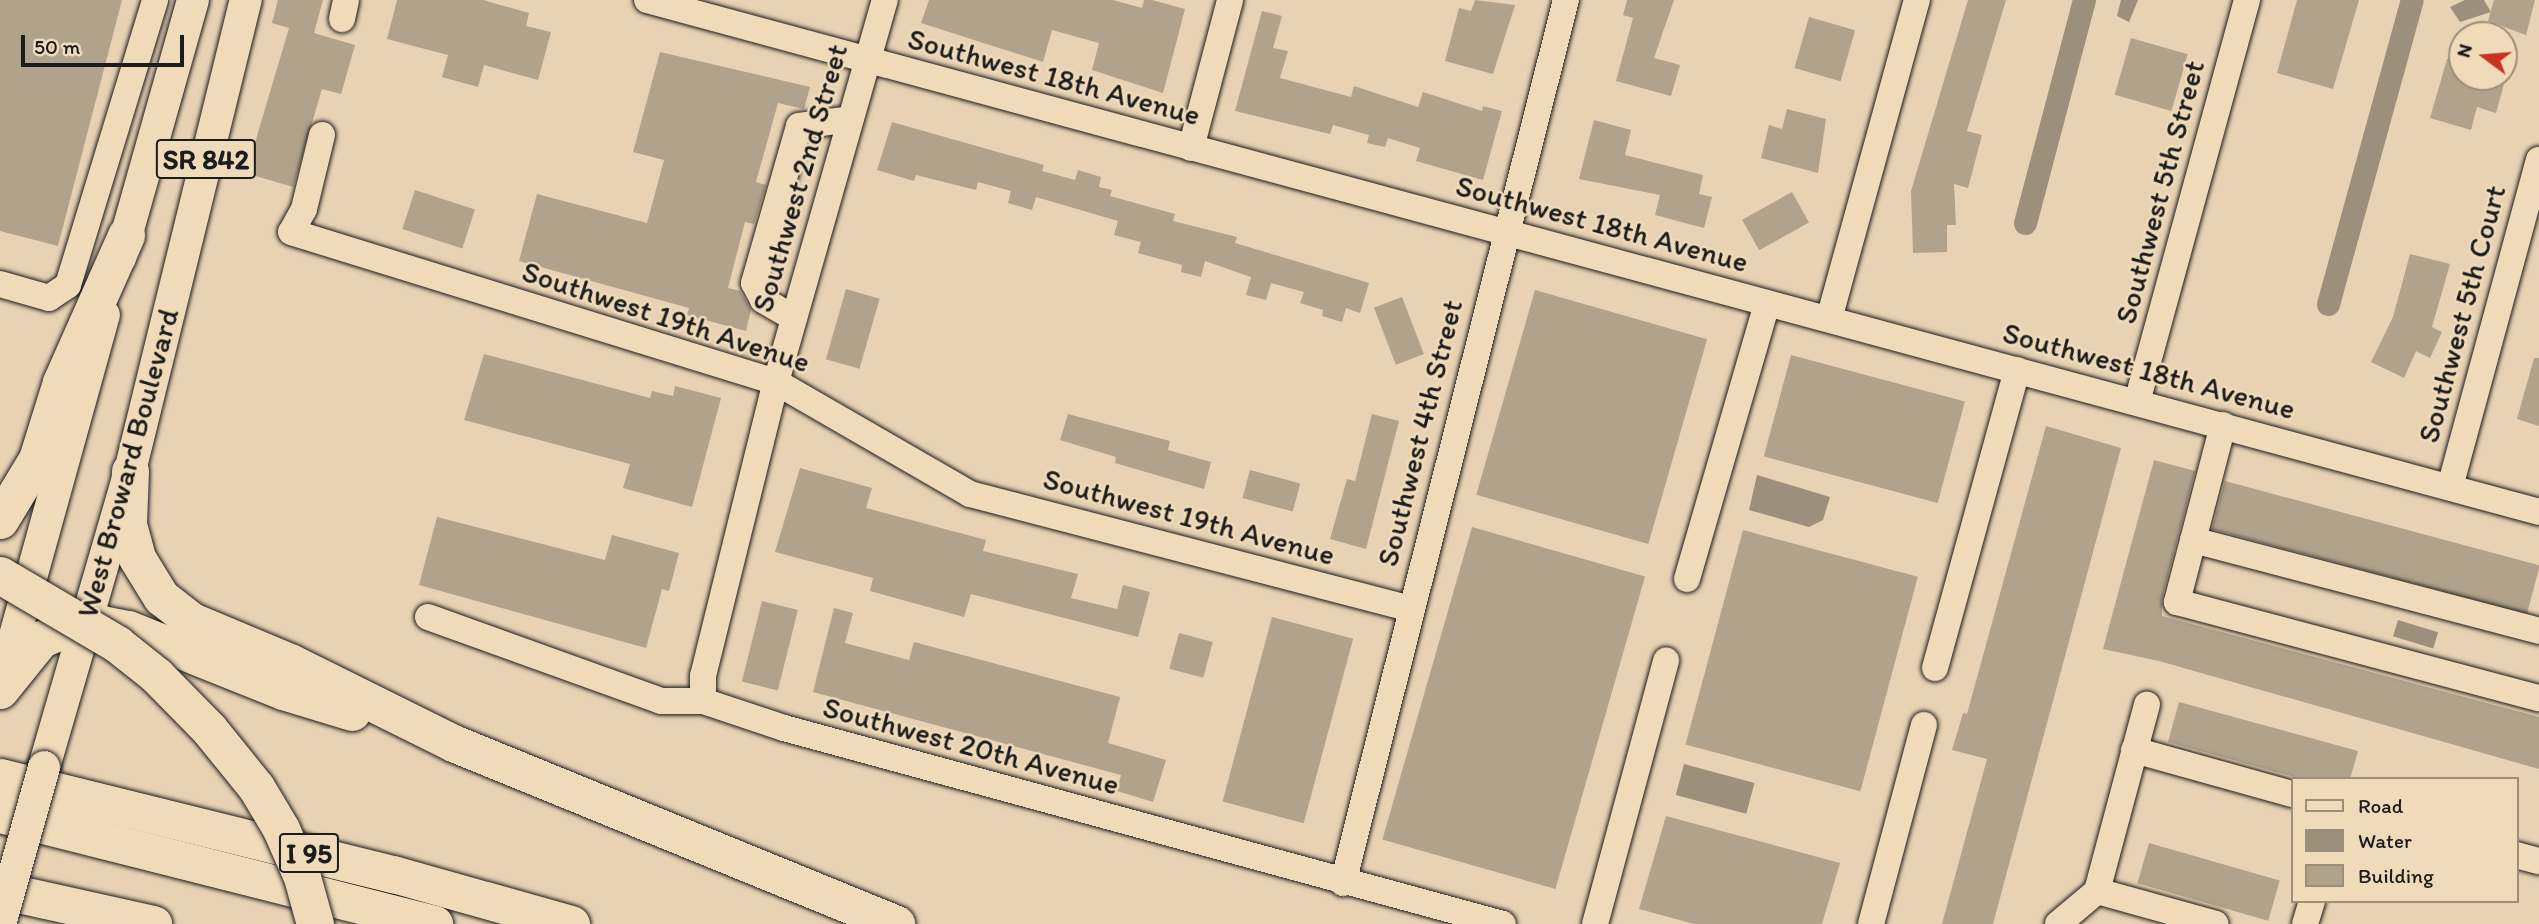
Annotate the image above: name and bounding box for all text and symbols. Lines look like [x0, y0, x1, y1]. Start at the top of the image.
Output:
scale bar [24, 21, 187, 65]
street label: Southwest 18th Avenue [905, 21, 1203, 133]
north arrow [2448, 21, 2518, 91]
text: 50 m [34, 34, 80, 59]
street label: Southwest 2nd Street [745, 40, 855, 316]
text: N [2451, 41, 2477, 60]
street label: Southwest 5th Street [2108, 57, 2212, 327]
road number: SR 842 [155, 134, 257, 184]
street label: Southwest 18th Avenue [1453, 168, 1751, 280]
street label: Southwest 5th Court [2410, 182, 2514, 446]
street label: Southwest 19th Avenue [519, 254, 813, 380]
street label: Southwest 4th Street [1370, 297, 1470, 569]
street label: West Broward Boulevard [69, 304, 187, 622]
street label: Southwest 18th Avenue [2000, 315, 2298, 427]
street label: Southwest 19th Avenue [1040, 461, 1338, 573]
street label: Southwest 20th Avenue [820, 689, 1122, 803]
legend [2290, 777, 2518, 903]
text: Road [2358, 793, 2403, 818]
road number: I 95 [278, 828, 340, 878]
text: Water [2358, 828, 2412, 853]
text: Building [2358, 863, 2434, 888]

